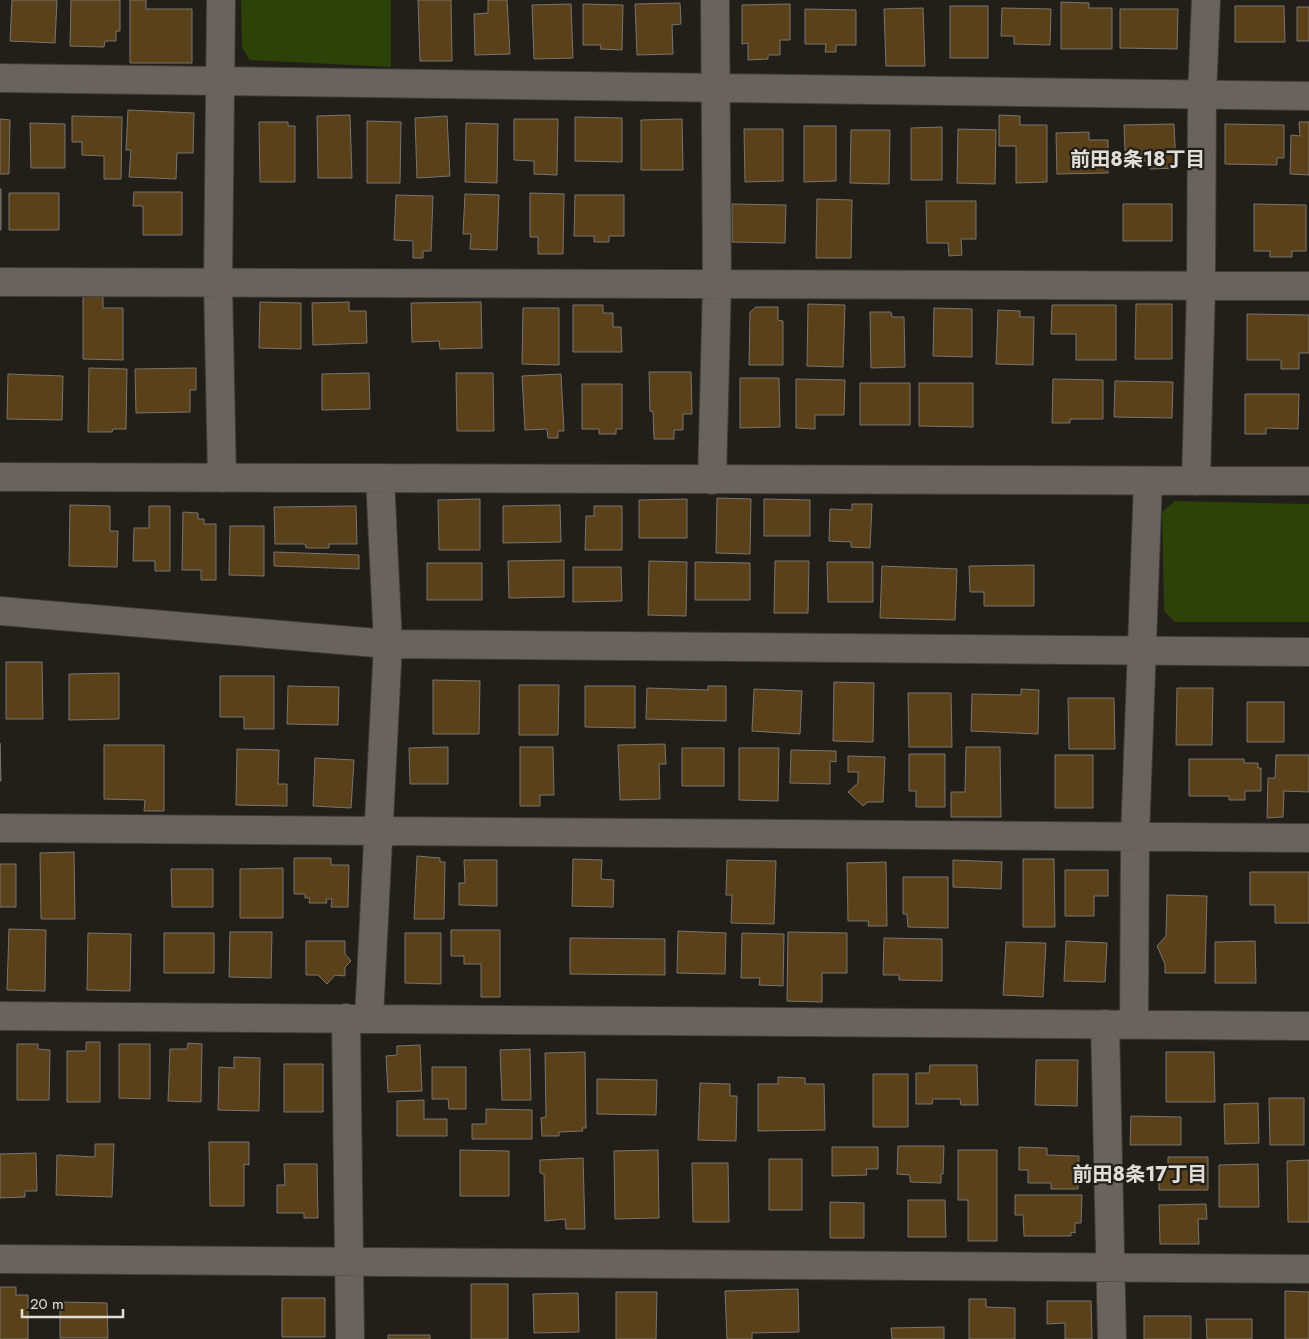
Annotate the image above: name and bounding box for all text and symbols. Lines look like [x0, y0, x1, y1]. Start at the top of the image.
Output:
district label: 前田8条18丁目 [1070, 145, 1206, 174]
district label: 前田8条17丁目 [1073, 1160, 1207, 1189]
scale bar [22, 1286, 124, 1318]
text: 20 m [30, 1293, 64, 1315]

